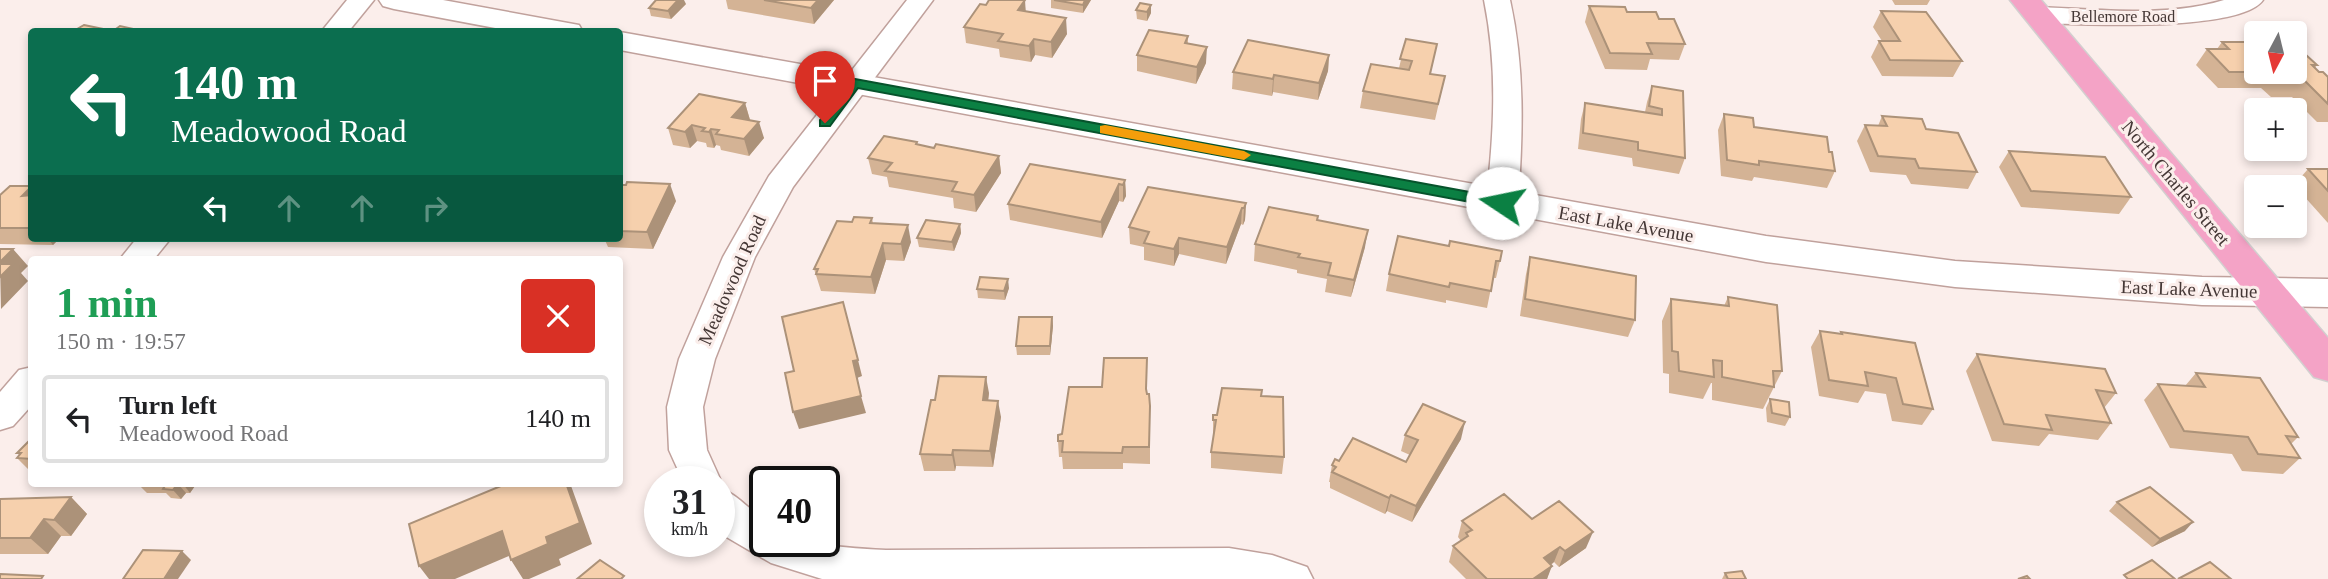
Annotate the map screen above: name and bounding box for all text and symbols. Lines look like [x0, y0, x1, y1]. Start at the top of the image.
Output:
street label: Bellemore Road [2071, 8, 2175, 25]
north arrow [2244, 21, 2306, 84]
map controls [2244, 21, 2307, 238]
pin [795, 51, 855, 123]
text: 140 m [171, 55, 298, 110]
icon: left [56, 56, 147, 147]
icon: arrive [806, 62, 844, 100]
button: + [2244, 98, 2307, 161]
text: Meadowood Road [171, 113, 407, 149]
street label: North Charles Street [2118, 116, 2235, 250]
position arrow [1465, 166, 1539, 240]
button: − [2244, 175, 2307, 238]
icon: left [197, 189, 235, 227]
icon: ahead [270, 189, 308, 227]
icon: ahead [343, 189, 381, 227]
icon: right [416, 189, 454, 227]
street label: East Lake Avenue [1557, 202, 1695, 246]
street label: Meadowood Road [694, 211, 770, 348]
street label: East Lake Avenue [2120, 276, 2258, 302]
button: close [521, 279, 595, 353]
text: 1 min [56, 280, 158, 326]
text: 150 m · 19:57 [56, 329, 186, 354]
text: Turn left [119, 391, 217, 420]
icon: left [60, 400, 98, 438]
text: 140 m [525, 404, 591, 433]
text: Meadowood Road [119, 421, 288, 446]
speed limit sign: 40 [749, 466, 840, 557]
text: 31 [672, 483, 707, 522]
text: km/h [671, 519, 708, 539]

